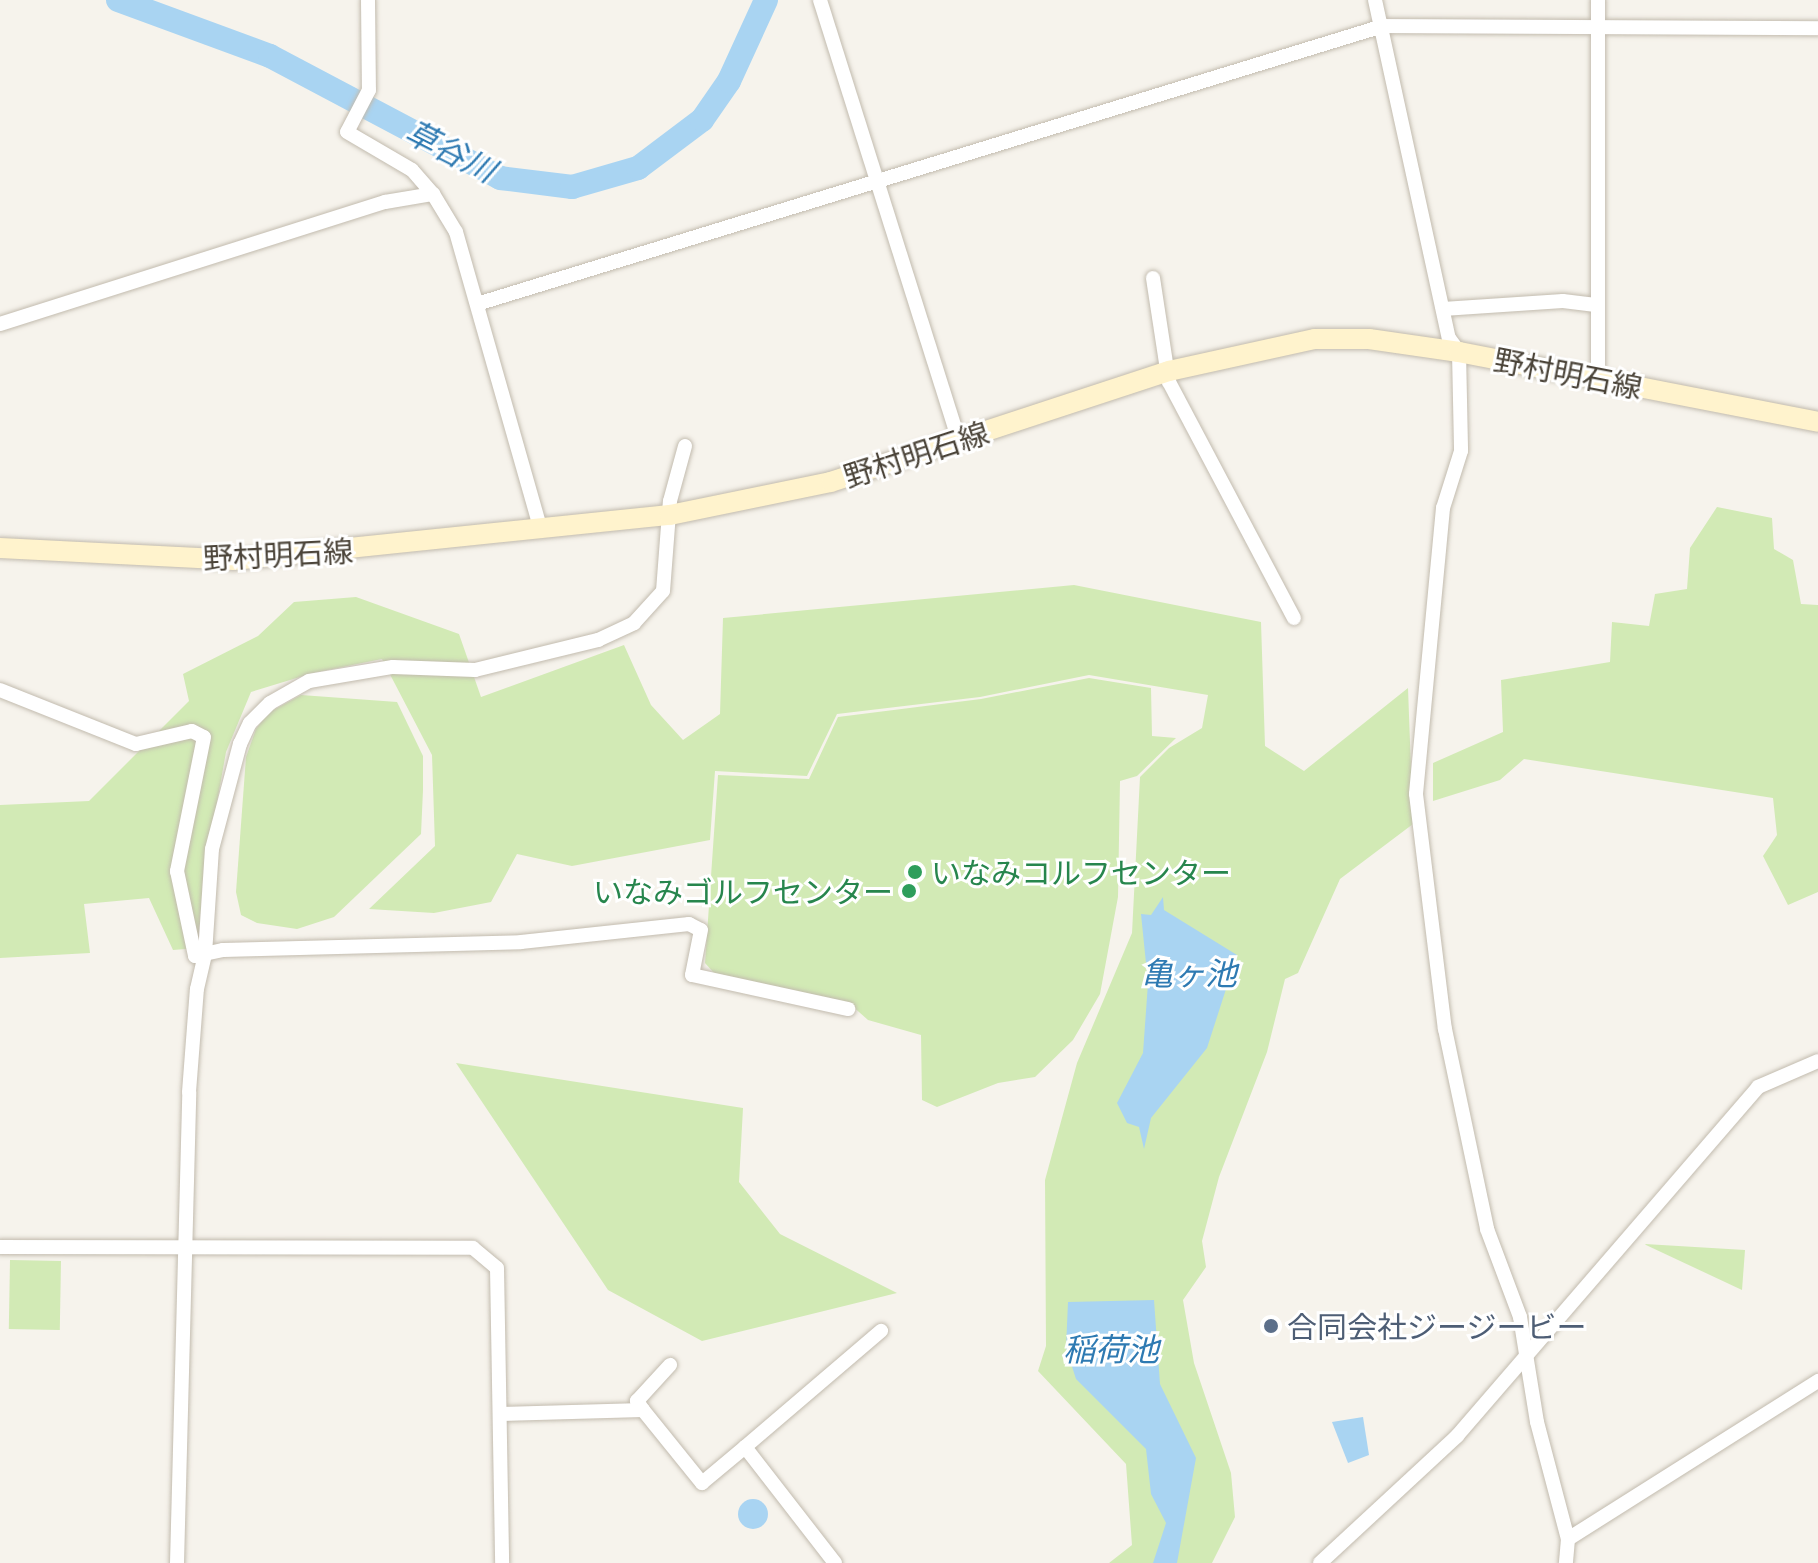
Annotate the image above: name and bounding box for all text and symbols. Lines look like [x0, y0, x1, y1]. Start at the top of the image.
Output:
water label: 草谷川 [400, 111, 502, 189]
street label: 野村明石線 [1491, 341, 1645, 405]
street label: 野村明石線 [839, 414, 993, 494]
street label: 野村明石線 [202, 532, 354, 576]
place label: いなみコルフセンター [931, 854, 1231, 890]
marker: いなみコルフセンター [906, 863, 924, 881]
place label: いなみゴルフセンター [593, 873, 893, 909]
marker: いなみゴルフセンター [900, 882, 918, 900]
water label: 亀ヶ池 [1141, 953, 1237, 991]
place label: 合同会社ジージービー [1287, 1308, 1587, 1344]
marker: 合同会社ジージービー [1262, 1317, 1280, 1335]
water label: 稲荷池 [1063, 1329, 1159, 1367]

